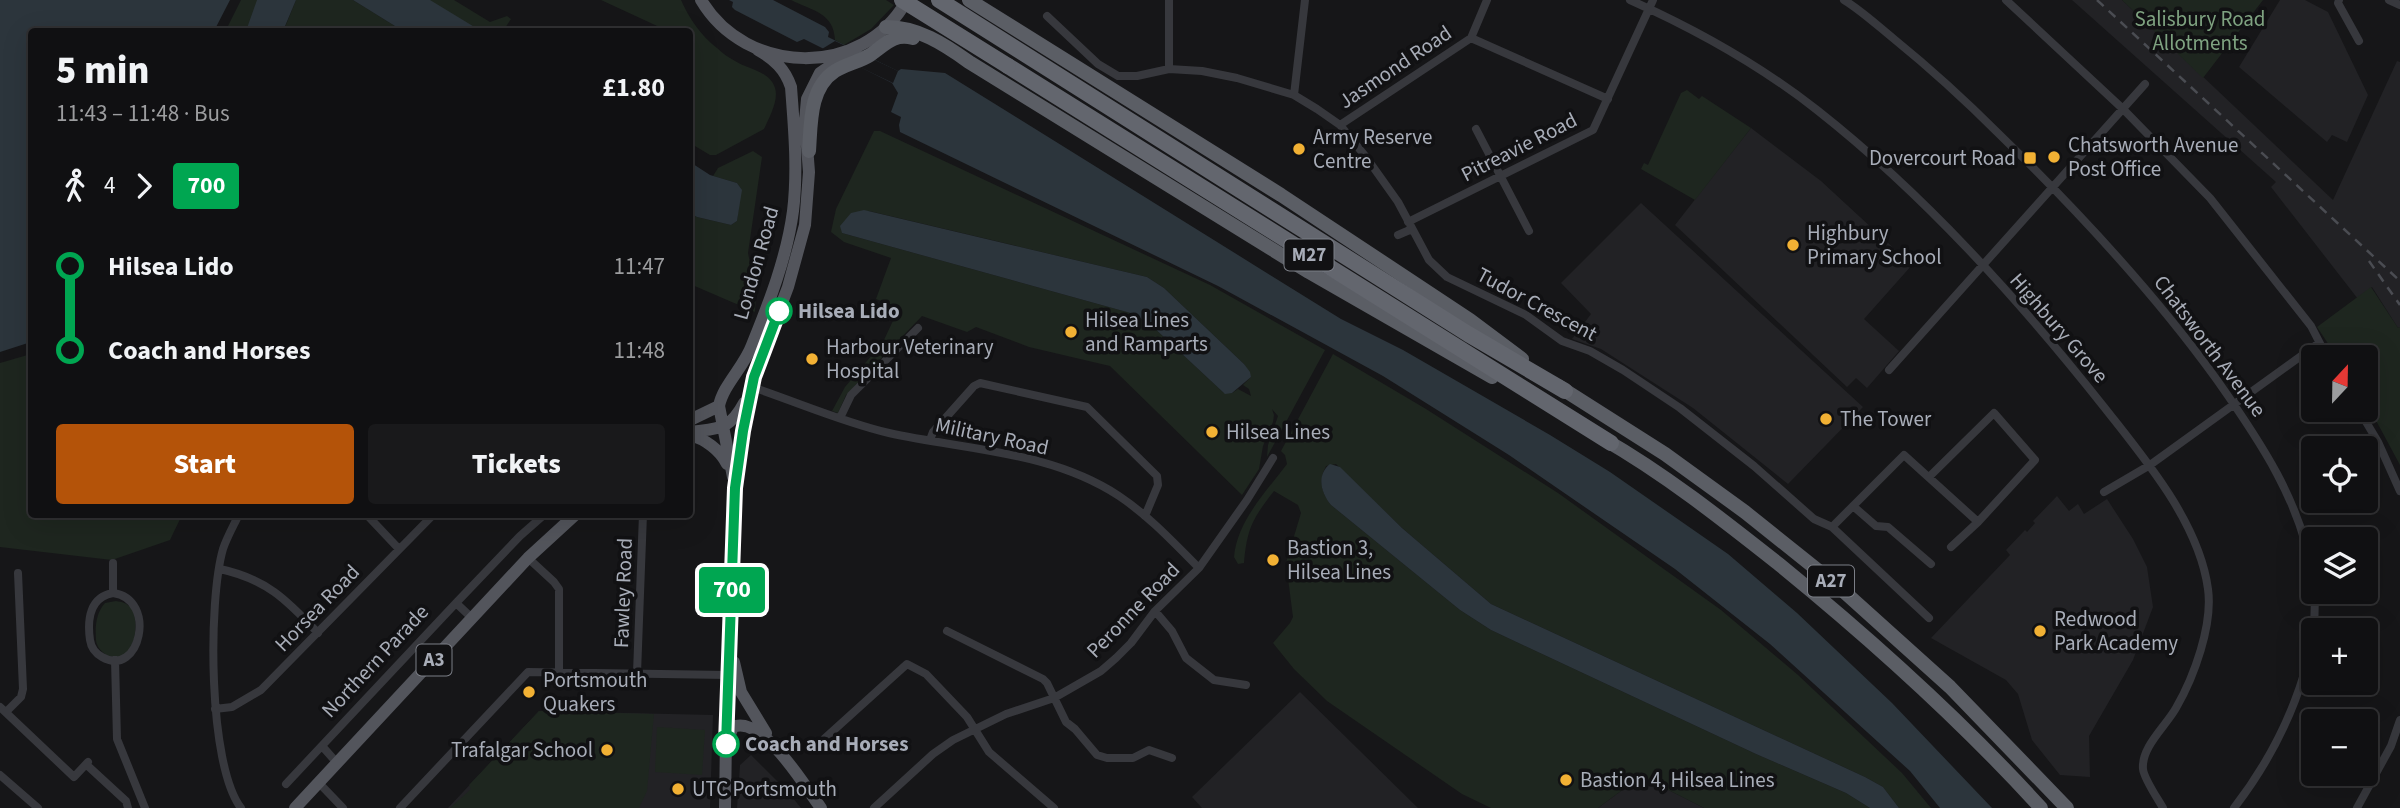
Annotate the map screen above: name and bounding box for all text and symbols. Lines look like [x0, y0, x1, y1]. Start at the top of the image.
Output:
park label: Salisbury Road Allotments [2134, 4, 2266, 58]
street label: Jasmond Road [1332, 18, 1458, 116]
text: 5 min [56, 44, 149, 98]
text: £1.80 [602, 69, 665, 106]
text: 11:43 – 11:48 · Bus [56, 97, 230, 130]
street label: Pitreavie Road [1456, 105, 1582, 189]
place label: Army Reserve Centre [1313, 122, 1432, 176]
place label: Chatsworth Avenue Post Office [2068, 130, 2239, 184]
marker: Army Reserve Centre [1291, 141, 1307, 157]
place label: Dovercourt Road [1869, 143, 2016, 173]
marker: Chatsworth Avenue Post Office [2046, 149, 2062, 165]
marker: Dovercourt Road [2022, 150, 2038, 166]
icon: walk [56, 167, 94, 205]
icon: forward [125, 167, 163, 205]
text: 700 [187, 168, 225, 203]
text: 4 [104, 169, 115, 202]
street label: London Road [726, 203, 786, 323]
place label: Highbury Primary School [1807, 218, 1942, 272]
marker: Highbury Primary School [1785, 237, 1801, 253]
road number: M27 [1284, 240, 1334, 270]
text: Hilsea Lido [108, 248, 234, 285]
text: 11:47 [614, 250, 665, 283]
street label: Tudor Crescent [1471, 260, 1603, 348]
street label: Highbury Grove [2003, 266, 2115, 390]
street label: Chatsworth Avenue [2147, 269, 2273, 423]
place label: Hilsea Lido [798, 296, 900, 326]
marker: Hilsea Lido [766, 298, 792, 324]
place label: Hilsea Lines and Ramparts [1085, 305, 1208, 359]
marker: Hilsea Lines and Ramparts [1063, 324, 1079, 340]
text: Coach and Horses [108, 332, 310, 369]
place label: Harbour Veterinary Hospital [826, 332, 994, 386]
text: 11:48 [614, 334, 665, 367]
north arrow [2301, 345, 2378, 422]
map controls [2301, 345, 2378, 786]
marker: Harbour Veterinary Hospital [804, 351, 820, 367]
place label: The Tower [1840, 404, 1932, 434]
street label: Military Road [933, 409, 1051, 463]
marker: The Tower [1818, 411, 1834, 427]
place label: Hilsea Lines [1226, 417, 1330, 447]
button: Start [56, 424, 354, 504]
button: Tickets [368, 424, 665, 504]
marker: Hilsea Lines [1204, 424, 1220, 440]
button: locate [2301, 436, 2378, 513]
button: layers [2301, 527, 2378, 604]
place label: Bastion 3, Hilsea Lines [1287, 533, 1391, 587]
street label: Fawley Road [606, 537, 640, 649]
marker: Bastion 3, Hilsea Lines [1265, 552, 1281, 568]
street label: Peronne Road [1080, 555, 1186, 665]
street label: Horsea Road [268, 558, 366, 658]
road number: A27 [1808, 566, 1854, 596]
line badge: 700 [692, 567, 772, 613]
text: 700 [713, 572, 751, 607]
street label: Northern Parade [315, 598, 435, 724]
place label: Redwood Park Academy [2054, 604, 2178, 658]
button: + [2301, 618, 2378, 695]
marker: Redwood Park Academy [2032, 623, 2048, 639]
road number: A3 [416, 645, 452, 676]
place label: Portsmouth Quakers [543, 665, 647, 719]
marker: Portsmouth Quakers [521, 684, 537, 700]
button: − [2301, 709, 2378, 786]
place label: Coach and Horses [745, 729, 909, 759]
marker: Coach and Horses [713, 731, 739, 757]
place label: Trafalgar School [451, 735, 593, 765]
marker: Trafalgar School [599, 742, 615, 758]
place label: Bastion 4, Hilsea Lines [1580, 765, 1775, 795]
marker: Bastion 4, Hilsea Lines [1558, 772, 1574, 788]
place label: UTC Portsmouth [692, 774, 837, 804]
marker: UTC Portsmouth [670, 781, 686, 797]

